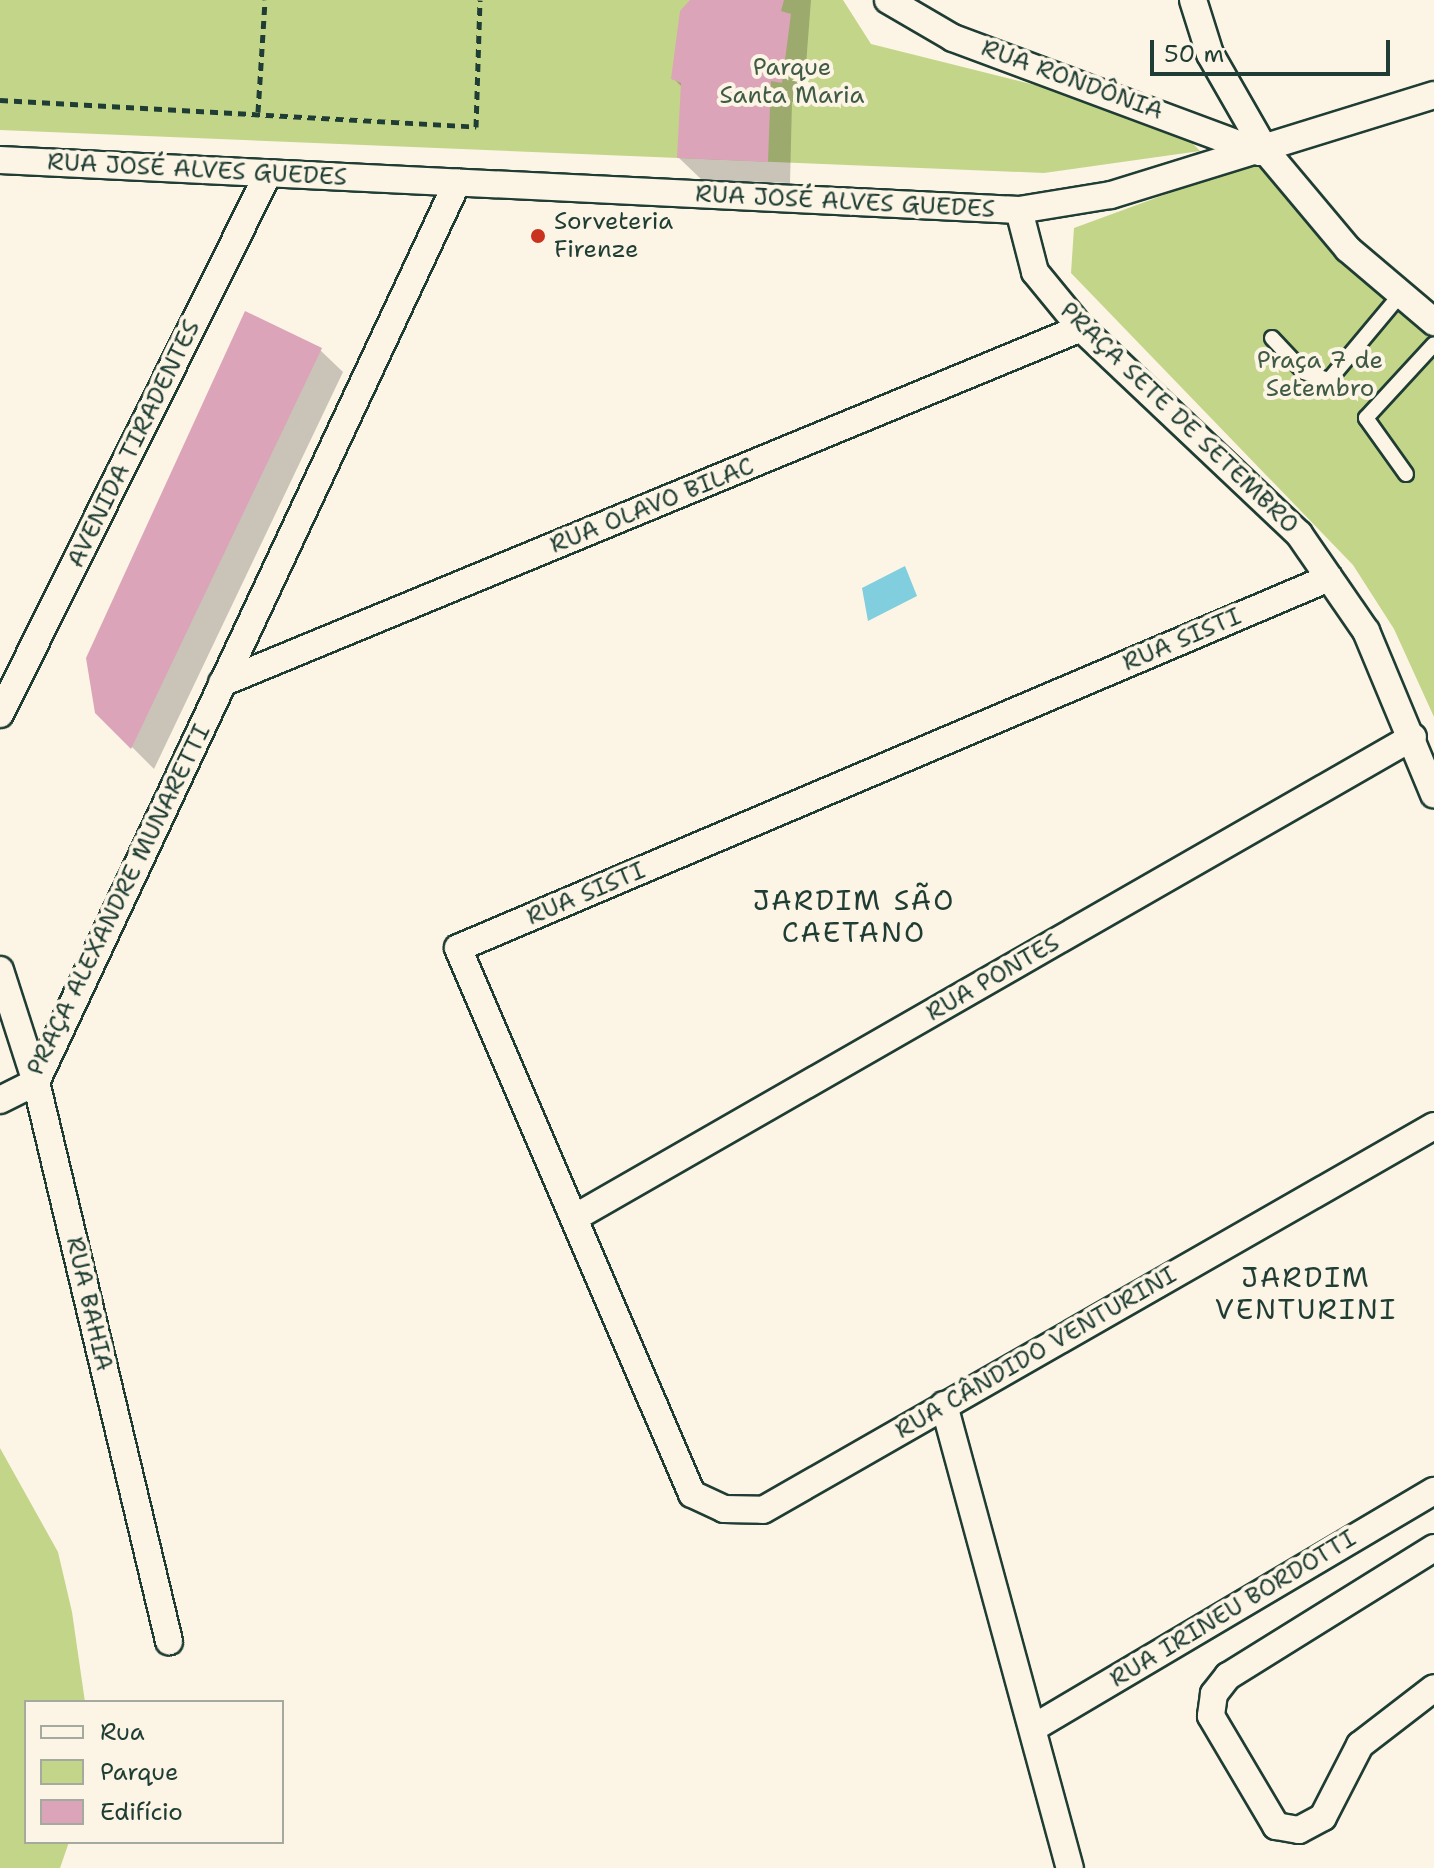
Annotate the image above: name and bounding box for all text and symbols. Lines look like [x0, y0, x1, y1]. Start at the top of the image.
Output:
scale bar [1154, 24, 1394, 74]
street label: RUA RONDÔNIA [977, 34, 1167, 126]
text: 50 m [1164, 38, 1224, 70]
park label: Parque Santa Maria [720, 54, 864, 110]
street label: RUA JOSÉ ALVES GUEDES [46, 148, 348, 192]
street label: RUA JOSÉ ALVES GUEDES [694, 180, 996, 224]
place label: Sorveteria Firenze [554, 208, 673, 264]
marker: Sorveteria Firenze [529, 227, 547, 245]
street label: PRAÇA SETE DE SETEMBRO [1054, 296, 1304, 540]
street label: AVENIDA TIRADENTES [61, 316, 207, 572]
park label: Praça 7 de Setembro [1257, 347, 1383, 403]
street label: RUA OLAVO BILAC [546, 452, 758, 560]
street label: RUA SISTI [1118, 602, 1246, 678]
street label: PRAÇA ALEXANDRE MUNARETTI [21, 720, 217, 1080]
street label: RUA SISTI [522, 856, 650, 932]
district label: JARDIM SÃO CAETANO [753, 883, 955, 949]
street label: RUA PONTES [921, 928, 1065, 1028]
street label: RUA BAHIA [60, 1234, 118, 1374]
district label: JARDIM VENTURINI [1215, 1260, 1397, 1326]
street label: RUA CÂNDIDO VENTURINI [890, 1261, 1182, 1445]
street label: RUA IRINEU BORDOTTI [1105, 1524, 1361, 1694]
legend [24, 1700, 284, 1844]
text: Rua [100, 1716, 145, 1748]
text: Parque [100, 1756, 179, 1788]
text: Edifício [100, 1796, 183, 1828]

